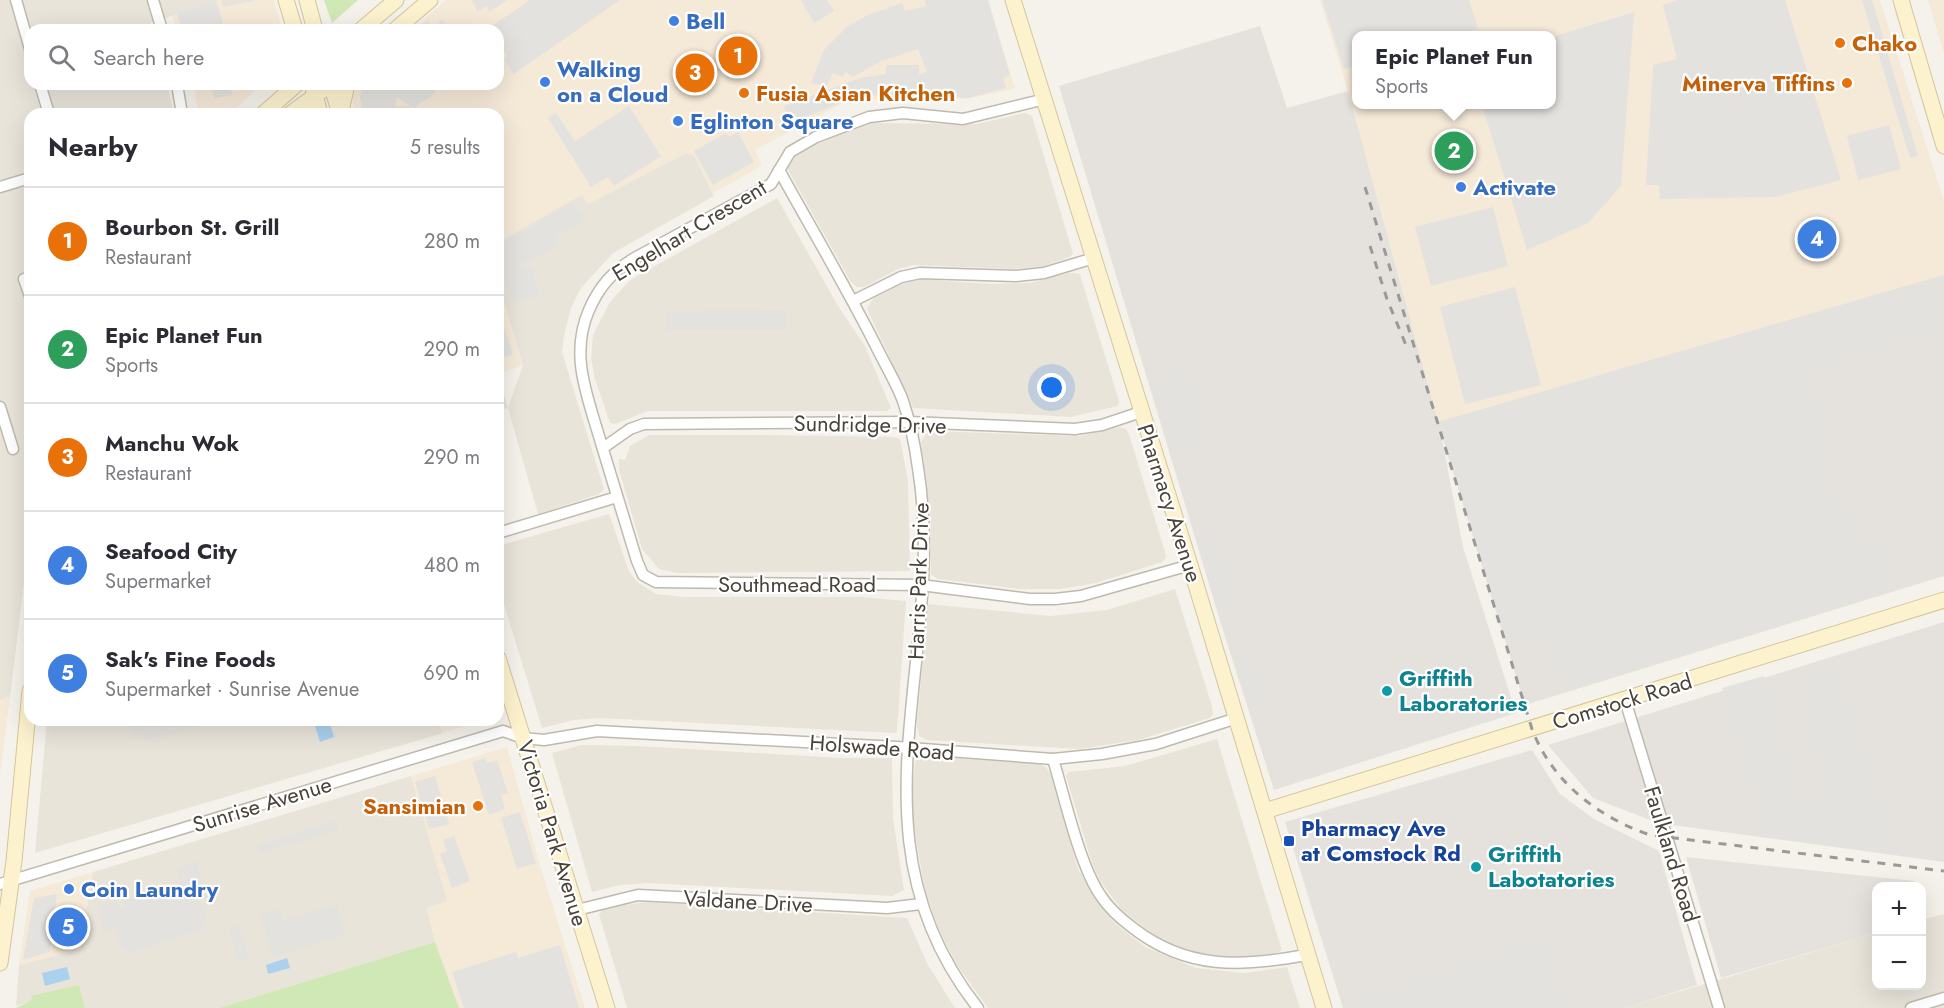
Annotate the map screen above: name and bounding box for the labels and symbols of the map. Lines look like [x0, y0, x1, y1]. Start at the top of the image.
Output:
place label: Bell [686, 5, 725, 37]
marker: Bell [667, 14, 681, 28]
place label: Chako [1852, 27, 1917, 59]
pin: 1 [718, 34, 758, 78]
marker: Chako [1833, 36, 1847, 50]
pin: 3 [676, 50, 714, 96]
place label: Walking on a Cloud [557, 53, 668, 110]
place label: Minerva Tiffins [1682, 67, 1835, 99]
marker: Walking on a Cloud [538, 75, 552, 89]
marker: Minerva Tiffins [1840, 76, 1854, 90]
place label: Fusia Asian Kitchen [756, 77, 955, 109]
marker: Fusia Asian Kitchen [737, 86, 751, 100]
place label: Eglinton Square [690, 105, 854, 137]
marker: Eglinton Square [671, 114, 685, 128]
pin: 2 [1434, 128, 1474, 174]
street label: Engelhart Crescent [606, 171, 773, 289]
place label: Activate [1472, 171, 1556, 203]
marker: Activate [1454, 180, 1468, 194]
pin: 4 [1798, 216, 1836, 262]
your location [1037, 373, 1066, 402]
street label: Sundridge Drive [793, 407, 947, 441]
street label: Pharmacy Avenue [1129, 420, 1211, 586]
street label: Harris Park Drive [899, 502, 937, 660]
street label: Southmead Road [718, 568, 876, 600]
place label: Griffith Laboratories [1399, 662, 1528, 719]
street label: Comstock Road [1548, 665, 1696, 737]
marker: Griffith Laboratories [1380, 684, 1394, 698]
street label: Holswade Road [809, 726, 955, 768]
street label: Victoria Park Avenue [510, 736, 596, 930]
street label: Sunrise Avenue [189, 768, 335, 840]
street label: Faulkland Road [1636, 782, 1708, 926]
place label: Sansimian [363, 790, 466, 822]
marker: Sansimian [471, 799, 485, 813]
place label: Pharmacy Ave at Comstock Rd [1301, 812, 1461, 869]
marker: Pharmacy Ave at Comstock Rd [1282, 834, 1296, 848]
place label: Griffith Labotatories [1488, 838, 1615, 895]
marker: Griffith Labotatories [1469, 860, 1483, 874]
place label: Coin Laundry [81, 873, 219, 905]
marker: Coin Laundry [62, 882, 76, 896]
street label: Valdane Drive [683, 882, 813, 920]
pin: 5 [48, 904, 88, 950]

